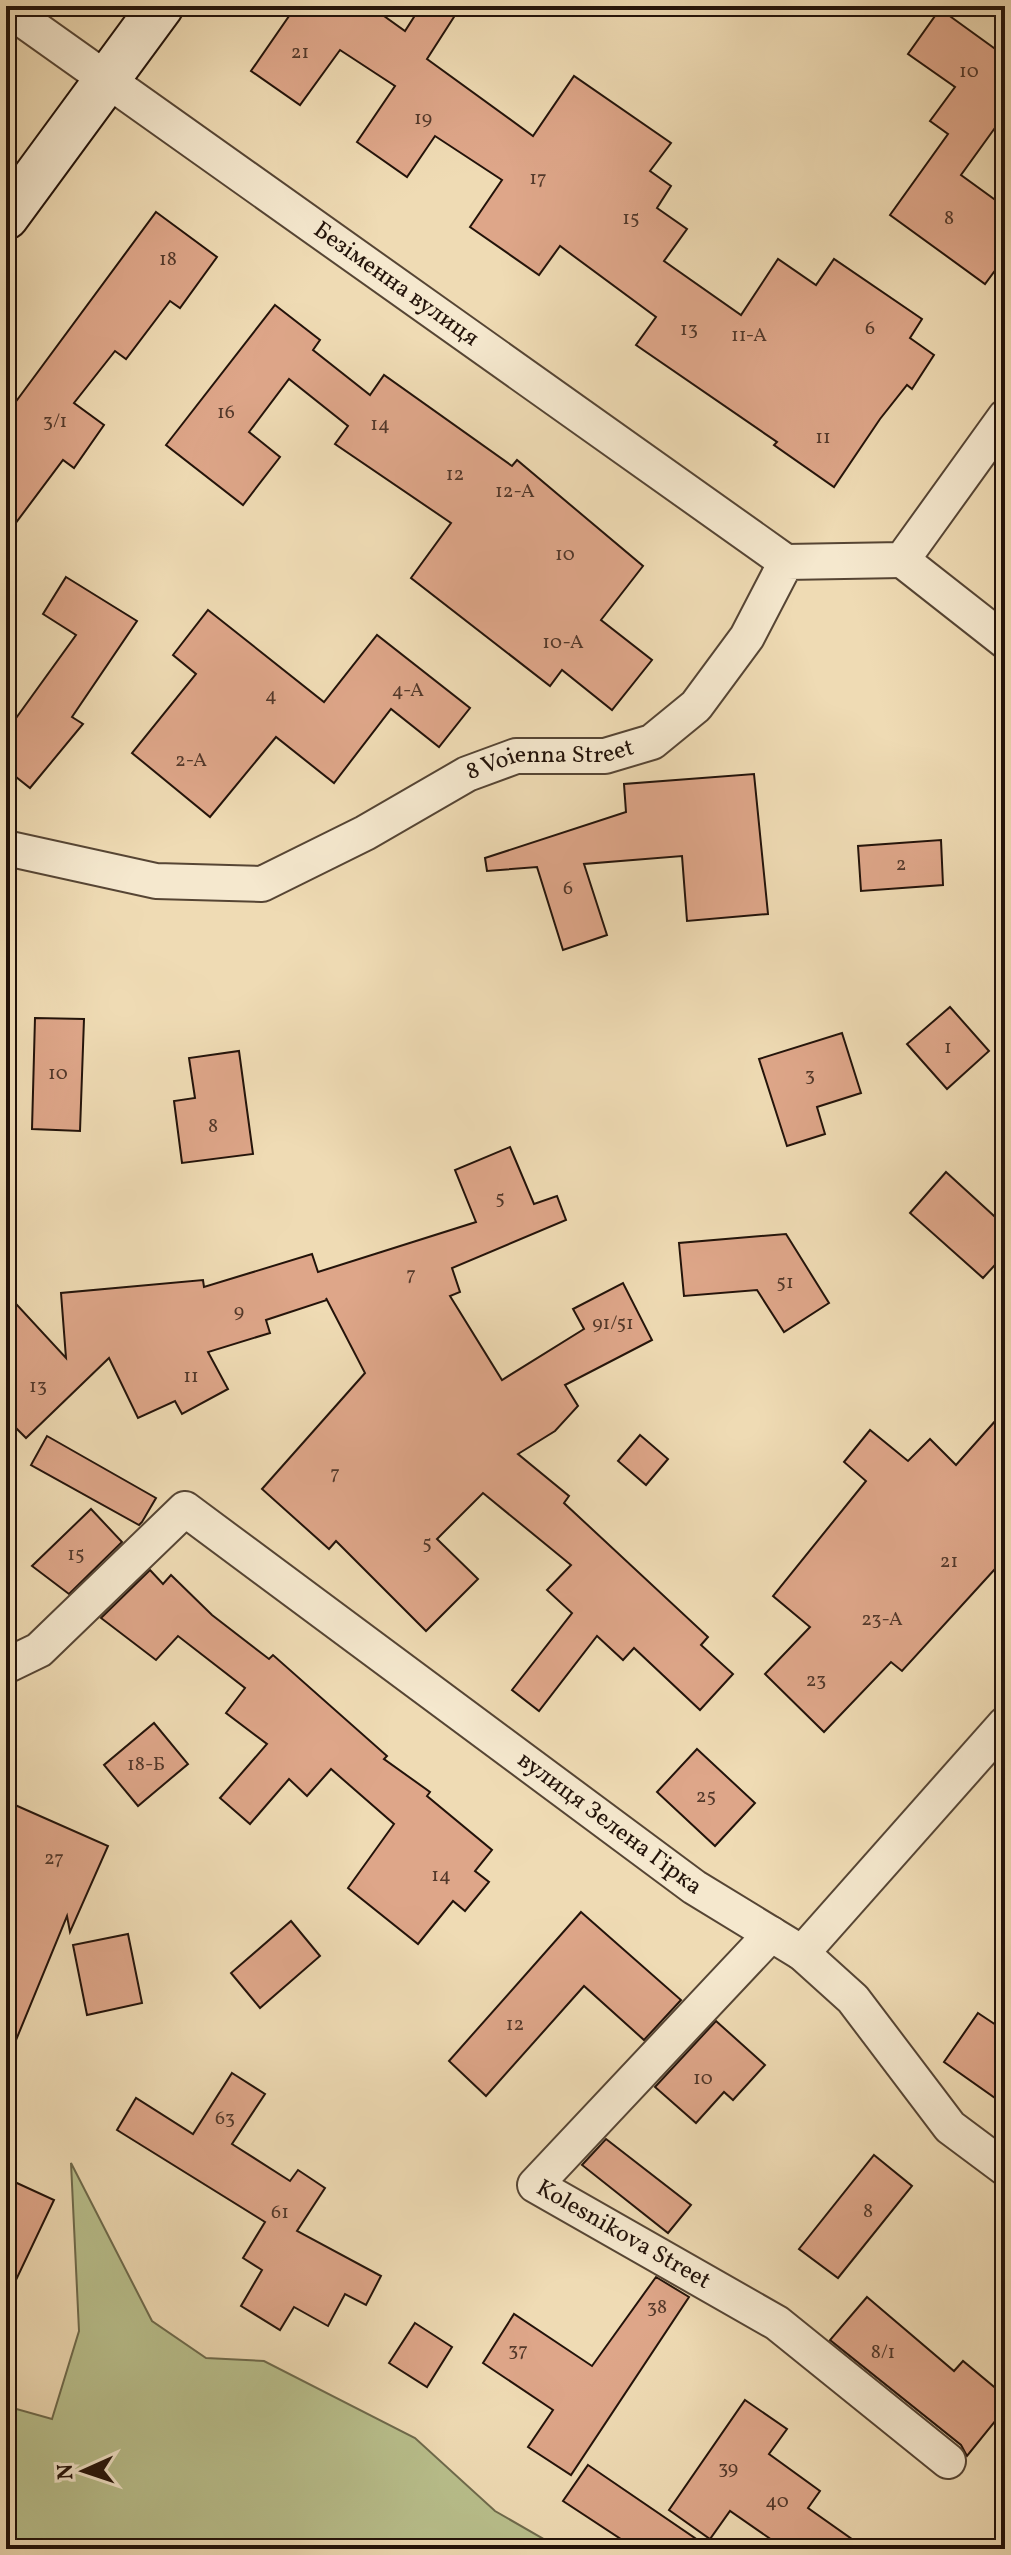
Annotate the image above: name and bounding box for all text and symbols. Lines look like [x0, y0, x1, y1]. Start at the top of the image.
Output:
house number: 21 [291, 39, 309, 67]
house number: 10 [959, 58, 979, 86]
house number: 19 [414, 105, 432, 133]
house number: 17 [529, 165, 547, 193]
house number: 15 [622, 205, 640, 233]
house number: 8 [944, 205, 954, 233]
street label: Безіменна вулиця [306, 214, 486, 355]
house number: 18 [159, 246, 177, 274]
house number: 6 [865, 315, 875, 343]
house number: 13 [680, 316, 698, 344]
house number: 11-А [731, 322, 767, 350]
house number: 16 [217, 399, 235, 427]
house number: 3/1 [43, 408, 67, 436]
house number: 14 [370, 411, 390, 439]
house number: 11 [815, 424, 831, 452]
house number: 12 [446, 461, 464, 489]
house number: 12-А [495, 478, 535, 506]
house number: 10 [555, 541, 575, 569]
house number: 10-А [542, 629, 584, 657]
house number: 4-А [392, 677, 424, 705]
house number: 4 [265, 682, 277, 710]
street label: 8 Voienna Street [462, 731, 638, 790]
house number: 2-А [175, 747, 207, 775]
house number: 2 [896, 851, 906, 879]
house number: 6 [563, 875, 573, 903]
house number: 1 [944, 1034, 952, 1062]
house number: 10 [48, 1060, 68, 1088]
house number: 3 [805, 1062, 815, 1090]
house number: 8 [208, 1113, 218, 1141]
house number: 5 [495, 1185, 505, 1213]
house number: 7 [406, 1261, 416, 1289]
house number: 51 [776, 1269, 794, 1297]
house number: 9 [234, 1298, 244, 1326]
house number: 91/51 [592, 1310, 634, 1338]
house number: 11 [183, 1363, 199, 1391]
house number: 13 [29, 1373, 47, 1401]
house number: 7 [330, 1460, 340, 1488]
house number: 5 [422, 1530, 432, 1558]
house number: 15 [67, 1541, 85, 1569]
house number: 21 [940, 1548, 958, 1576]
house number: 23-А [861, 1606, 903, 1634]
house number: 23 [806, 1667, 826, 1695]
street label: вулиця Зелена Гірка [510, 1744, 709, 1904]
house number: 18-Б [127, 1751, 165, 1779]
house number: 25 [696, 1783, 716, 1811]
house number: 27 [44, 1845, 64, 1873]
house number: 14 [431, 1862, 451, 1890]
house number: 12 [506, 2011, 524, 2039]
house number: 10 [693, 2065, 713, 2093]
house number: 63 [215, 2105, 235, 2133]
street label: Kolesnikova Street [530, 2172, 717, 2299]
house number: 8 [863, 2198, 873, 2226]
house number: 61 [271, 2199, 289, 2227]
house number: 38 [647, 2294, 667, 2322]
house number: 37 [508, 2337, 528, 2365]
house number: 8/1 [871, 2339, 895, 2367]
north arrow [44, 2431, 124, 2511]
house number: 39 [718, 2455, 738, 2483]
text: N [51, 2463, 82, 2481]
house number: 40 [765, 2488, 789, 2516]

